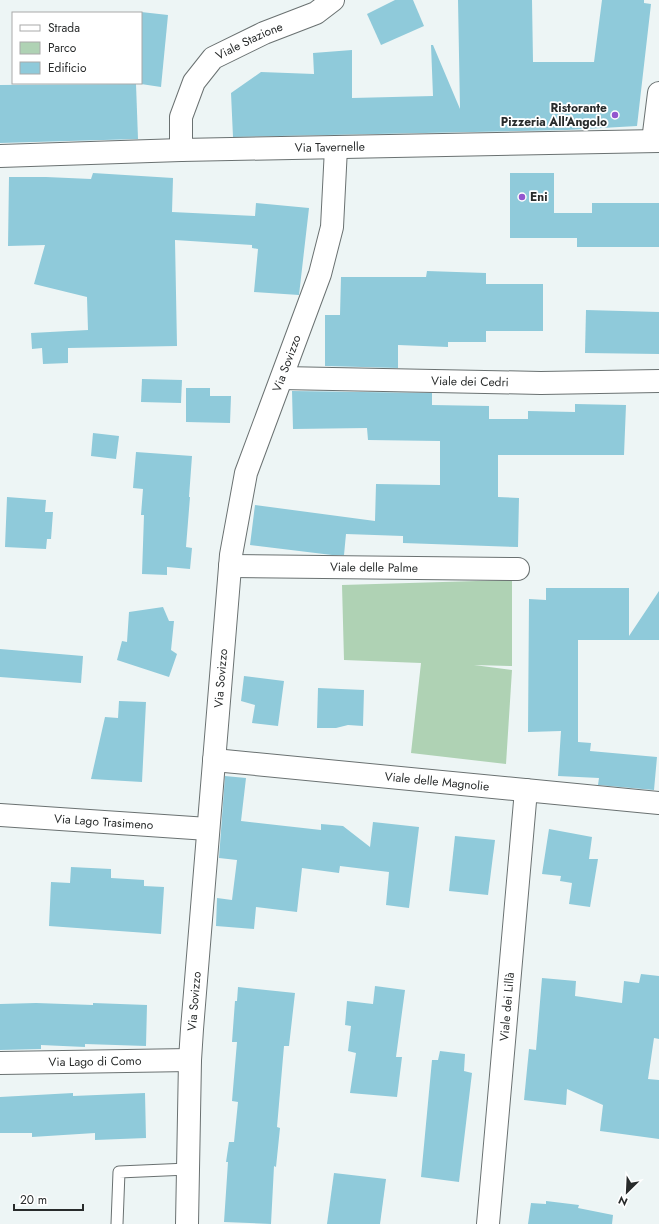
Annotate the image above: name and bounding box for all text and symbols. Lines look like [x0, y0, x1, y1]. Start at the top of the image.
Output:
legend [12, 12, 142, 84]
street label: Viale Stazione [213, 18, 285, 64]
text: Strada [48, 19, 80, 37]
text: Parco [48, 39, 77, 57]
text: Edificio [48, 59, 87, 77]
place label: Ristorante Pizzeria All'Angolo [501, 99, 607, 131]
marker: Ristorante Pizzeria All'Angolo [610, 110, 620, 120]
street label: Via Tavernelle [295, 138, 365, 157]
place label: Eni [530, 188, 547, 206]
marker: Eni [517, 192, 527, 202]
street label: Via Sovizzo [268, 332, 306, 394]
street label: Viale dei Cedri [431, 372, 509, 391]
street label: Viale delle Palme [330, 558, 418, 577]
street label: Via Sovizzo [209, 647, 232, 709]
street label: Viale delle Magnolie [384, 768, 490, 796]
street label: Via Lago Trasimeno [53, 810, 154, 834]
street label: Via Sovizzo [183, 970, 206, 1032]
street label: Viale dei Lillà [495, 971, 519, 1042]
street label: Via Lago di Como [48, 1052, 142, 1071]
north arrow [607, 1172, 647, 1212]
scale bar [14, 1186, 83, 1212]
text: 20 m [20, 1191, 47, 1209]
text: N [616, 1192, 630, 1210]

